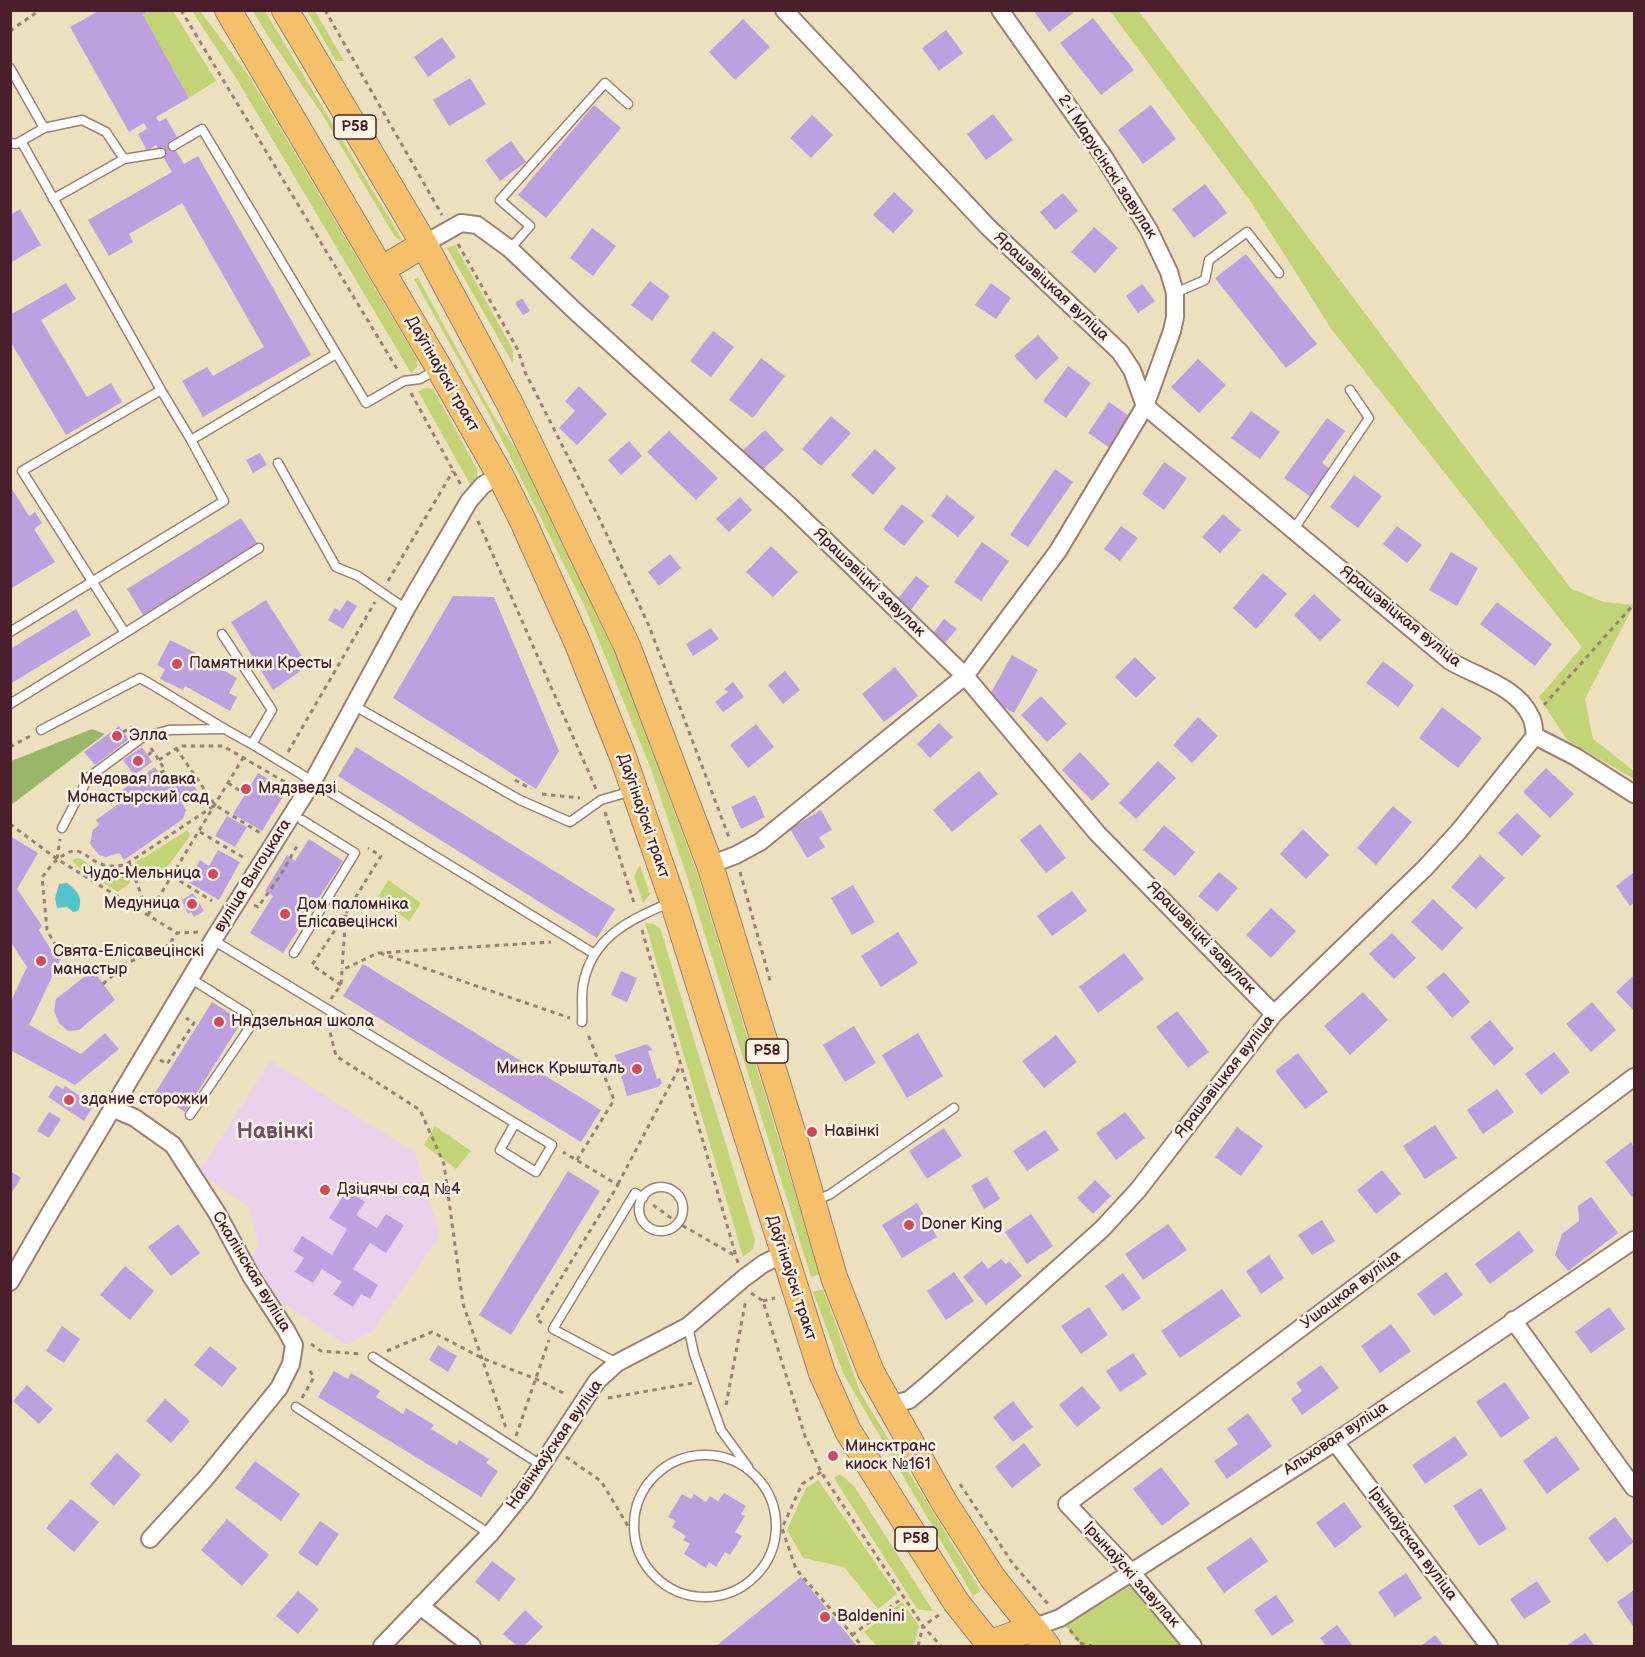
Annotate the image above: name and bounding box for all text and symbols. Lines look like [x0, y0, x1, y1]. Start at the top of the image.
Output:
street label: 2-і Марусінскі завулак [1053, 91, 1161, 243]
road number: Р58 [334, 115, 376, 139]
street label: Ярашэвіцкая вуліца [989, 229, 1113, 345]
street label: Даўгінаўскі тракт [401, 313, 483, 435]
street label: Ярашэвіцкі завулак [809, 524, 929, 642]
street label: Ярашэвіцкая вуліца [1335, 562, 1465, 672]
place label: Памятники Кресты [189, 654, 332, 674]
marker: Памятники Кресты [170, 657, 184, 671]
place label: Элла [129, 726, 167, 746]
marker: Элла [110, 729, 124, 743]
street label: Даўгінаўскі тракт [613, 751, 673, 881]
marker: Медовая лавка Монастырский сад [131, 754, 145, 768]
place label: Медовая лавка Монастырский сад [67, 770, 209, 808]
place label: Мядзведзі [258, 779, 336, 799]
marker: Мядзведзі [239, 782, 253, 796]
street label: вуліца Выгоцкага [210, 816, 296, 936]
place label: Чудо-Мельница [83, 864, 201, 884]
marker: Чудо-Мельница [206, 867, 220, 881]
street label: Ярашэвіцкі завулак [1142, 878, 1260, 998]
place label: Медуница [104, 894, 180, 914]
place label: Дом паломніка Елісавецінскі [297, 895, 409, 933]
marker: Медуница [185, 897, 199, 911]
marker: Дом паломніка Елісавецінскі [278, 907, 292, 921]
place label: Свята-Елісавецінскі манастыр [53, 942, 204, 980]
marker: Свята-Елісавецінскі манастыр [34, 954, 48, 968]
place label: Нядзельная школа [231, 1012, 374, 1032]
street label: Ярашэвіцкая вуліца [1171, 1012, 1279, 1142]
marker: Нядзельная школа [212, 1015, 226, 1029]
road number: Р58 [746, 1039, 788, 1063]
place label: Минск Крышталь [496, 1059, 625, 1079]
marker: Минск Крышталь [630, 1062, 644, 1076]
place label: здание сторожки [81, 1090, 208, 1110]
marker: здание сторожки [62, 1093, 76, 1107]
district label: Навінкі [236, 1119, 314, 1145]
place label: Навінкі [824, 1122, 879, 1142]
marker: Навінкі [805, 1125, 819, 1139]
place label: Дзіцячы сад №4 [337, 1180, 461, 1200]
marker: Дзіцячы сад №4 [318, 1183, 332, 1197]
street label: Скалінская вуліца [207, 1208, 295, 1336]
street label: Даўгінаўскі тракт [762, 1213, 820, 1343]
place label: Doner King [921, 1215, 1002, 1235]
marker: Doner King [902, 1218, 916, 1232]
street label: Ушацкая вуліца [1297, 1246, 1405, 1334]
street label: Навінкаўская вуліца [503, 1376, 607, 1514]
street label: Альховая вуліца [1280, 1398, 1392, 1480]
place label: Минсктранс киоск №161 [845, 1437, 936, 1475]
marker: Минсктранс киоск №161 [826, 1449, 840, 1463]
street label: Ірынаўская вуліца [1363, 1483, 1461, 1605]
street label: Ірынаўскі завулак [1079, 1518, 1183, 1632]
road number: Р58 [895, 1527, 937, 1551]
place label: Baldenini [837, 1607, 905, 1627]
marker: Baldenini [818, 1610, 832, 1624]

